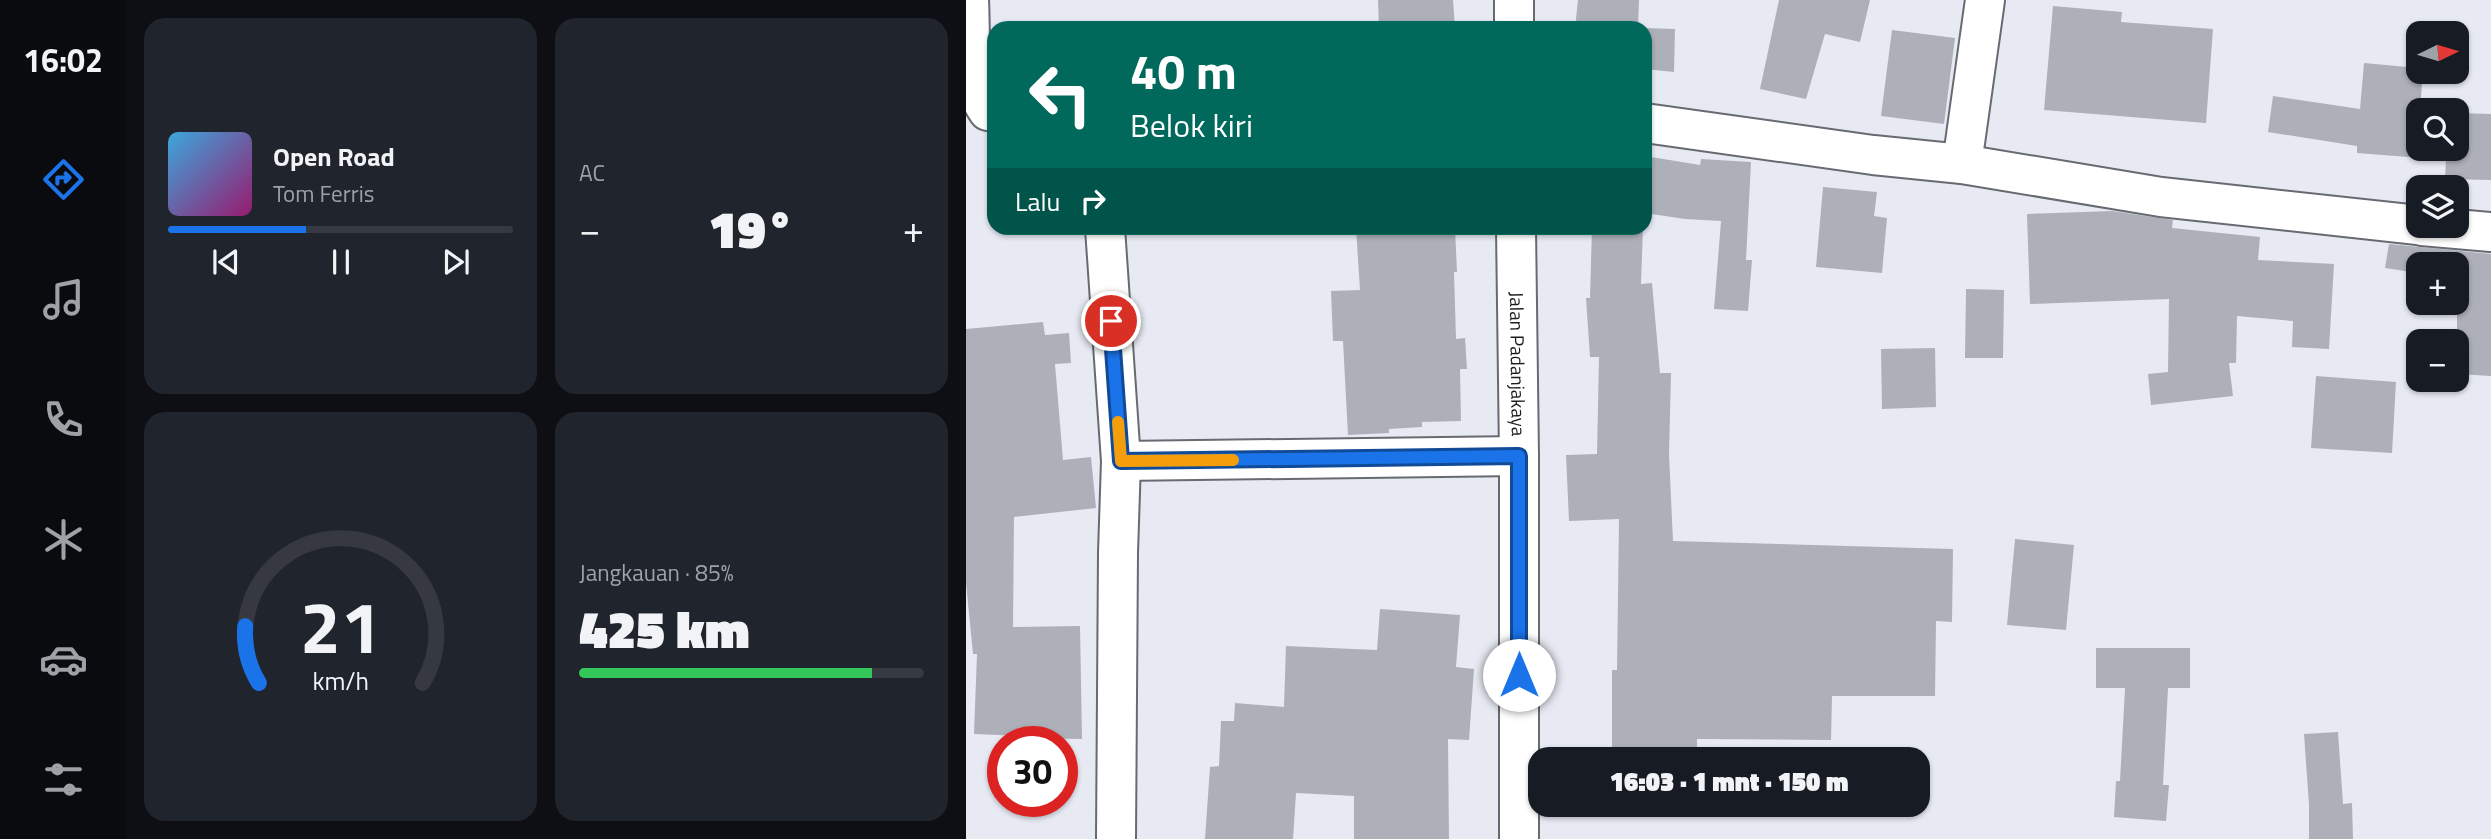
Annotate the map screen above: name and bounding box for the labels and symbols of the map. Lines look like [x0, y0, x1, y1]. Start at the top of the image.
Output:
north arrow [2406, 21, 2469, 84]
pin [1081, 291, 1141, 351]
street label: Jalan Padanjakaya [1503, 292, 1534, 437]
position arrow [1482, 638, 1556, 712]
speed limit sign: 30 [987, 726, 1078, 817]

